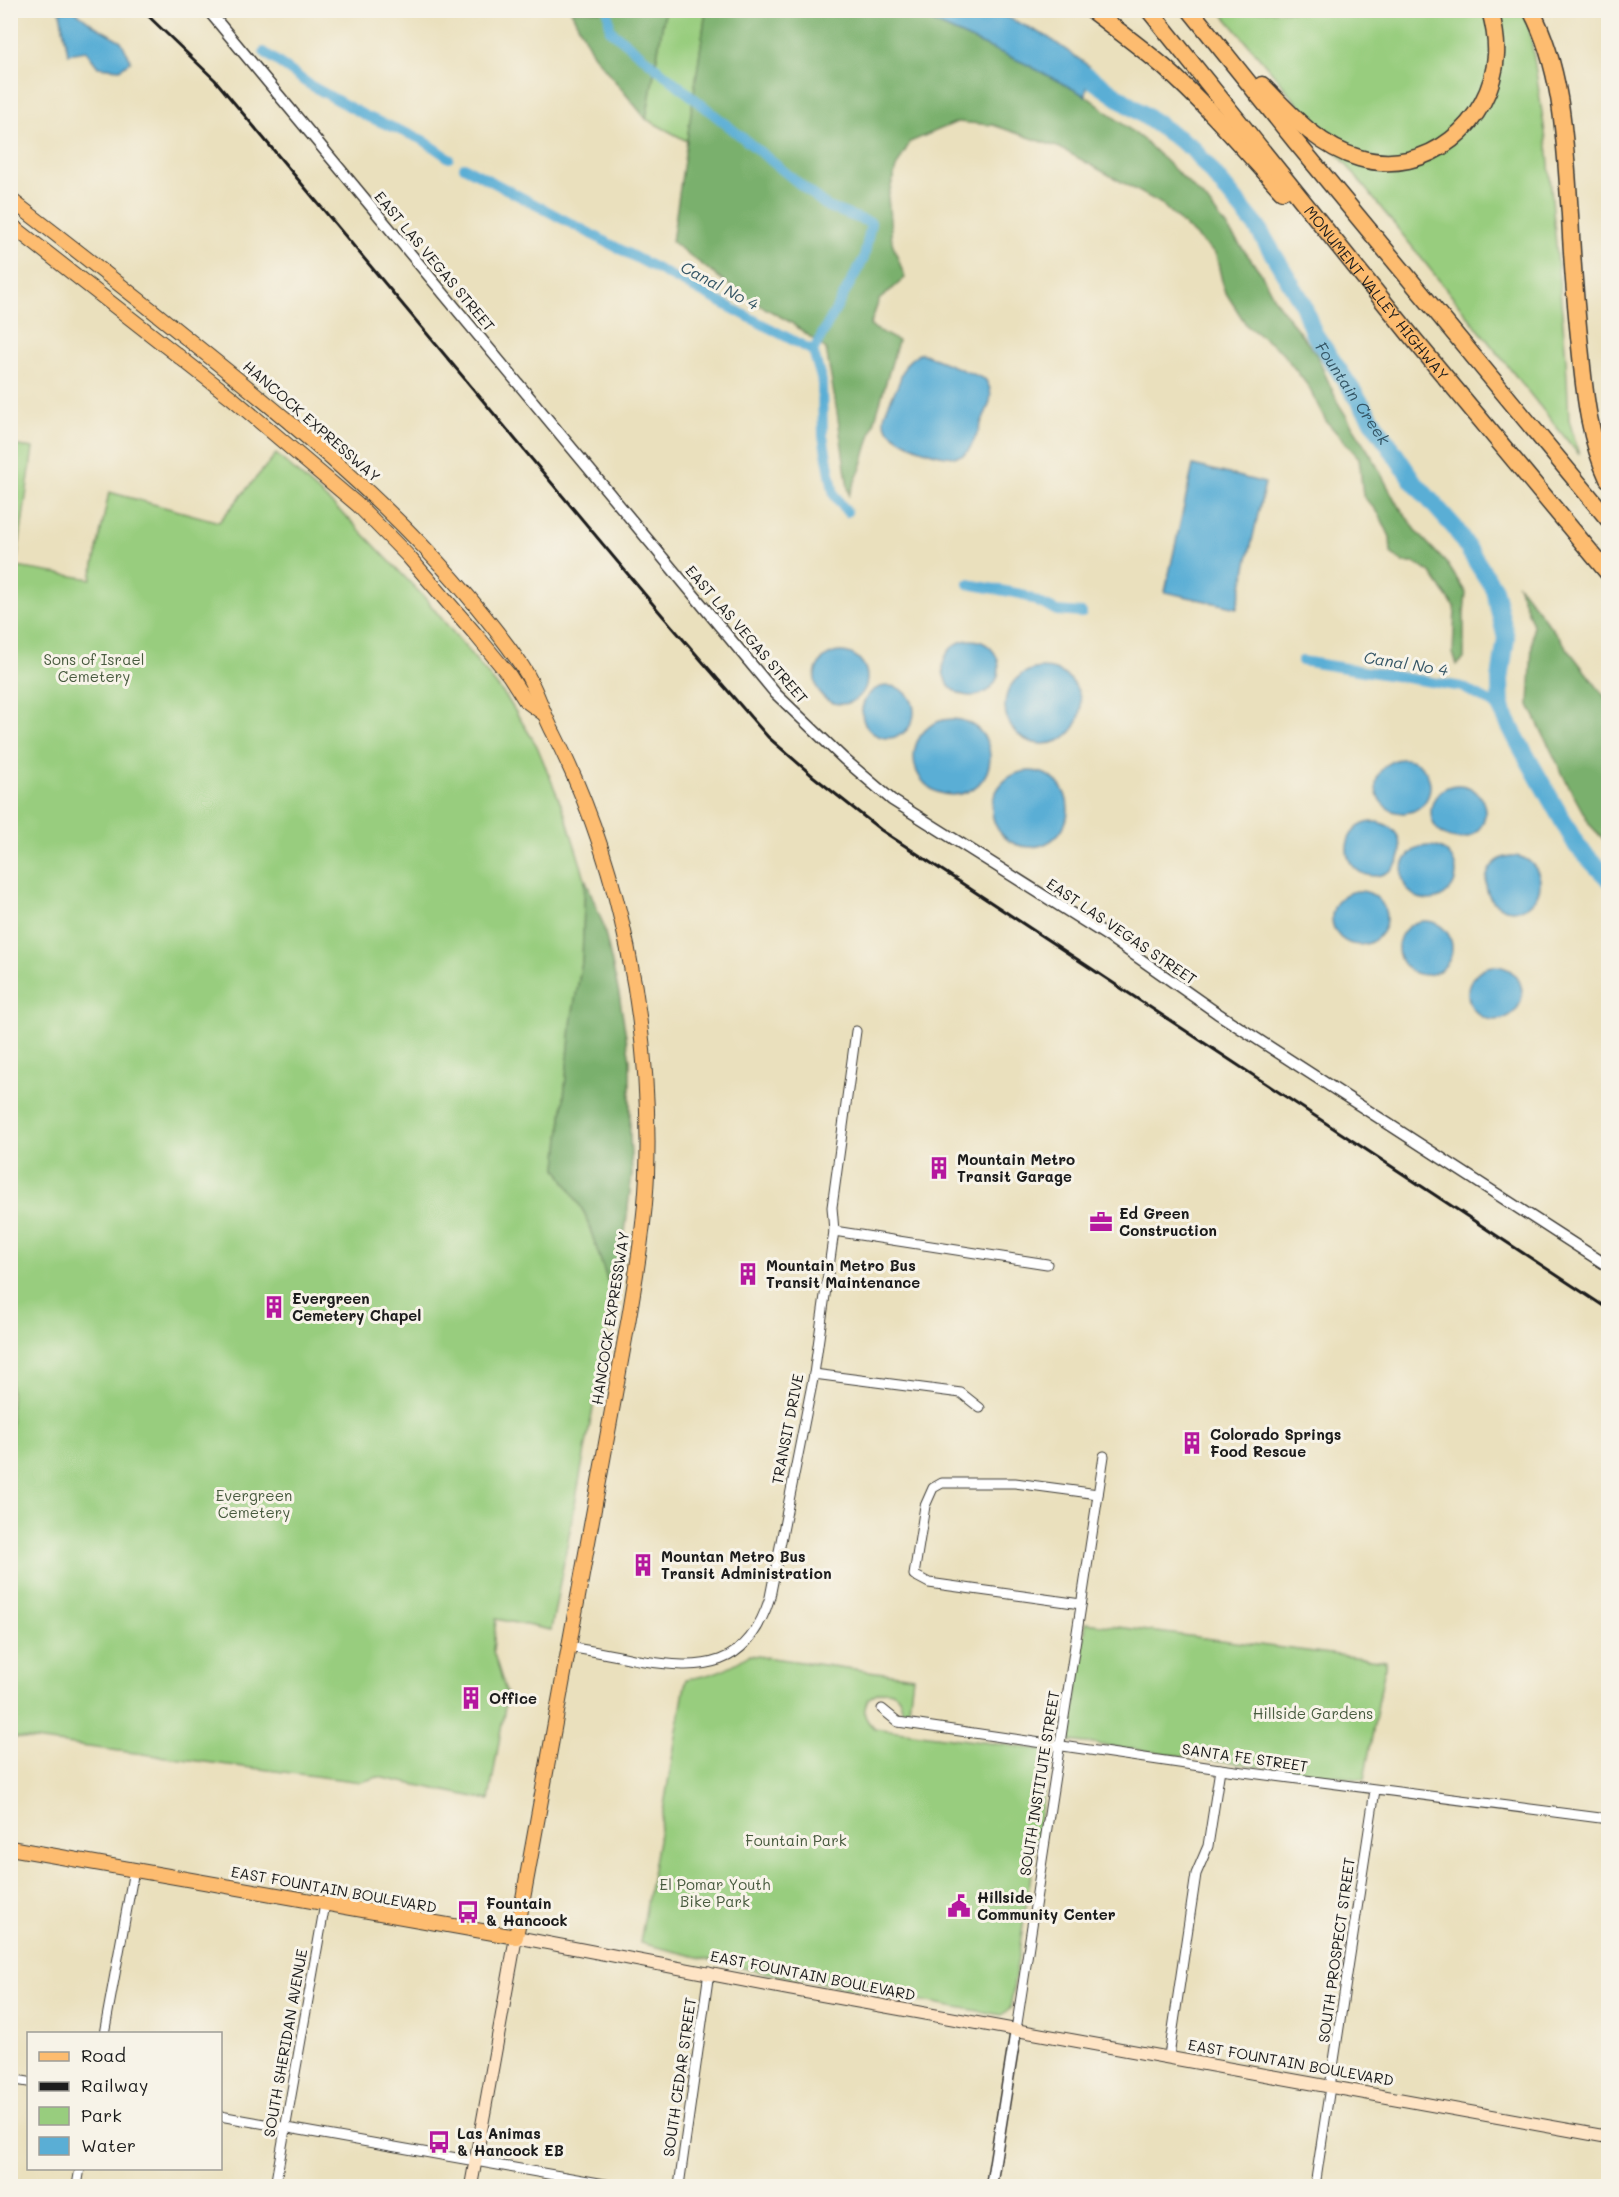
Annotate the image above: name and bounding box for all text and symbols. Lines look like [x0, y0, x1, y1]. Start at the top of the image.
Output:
street label: EAST LAS VEGAS STREET [370, 187, 500, 335]
street label: MONUMENT VALLEY HIGHWAY [1300, 201, 1454, 384]
water label: Canal No 4 [677, 256, 763, 315]
water label: Fountain Creek [1312, 337, 1396, 449]
street label: HANCOCK EXPRESSWAY [239, 356, 385, 486]
street label: EAST LAS VEGAS STREET [681, 561, 813, 707]
water label: Canal No 4 [1362, 646, 1450, 680]
park label: Sons of Israel Cemetery [43, 649, 145, 686]
street label: EAST LAS VEGAS STREET [1043, 873, 1201, 989]
place label: Mountain Metro Transit Garage [957, 1149, 1075, 1186]
building icon: Mountain Metro Transit Garage [926, 1155, 952, 1181]
place label: Ed Green Construction [1119, 1203, 1217, 1240]
office icon: Ed Green Construction [1088, 1209, 1114, 1235]
street label: HANCOCK EXPRESSWAY [586, 1230, 634, 1406]
place label: Mountain Metro Bus Transit Maintenance [766, 1255, 920, 1292]
building icon: Mountain Metro Bus Transit Maintenance [735, 1261, 761, 1287]
place label: Evergreen Cemetery Chapel [292, 1288, 421, 1325]
building icon: Evergreen Cemetery Chapel [261, 1294, 287, 1320]
street label: TRANSIT DRIVE [766, 1372, 808, 1486]
place label: Colorado Springs Food Rescue [1210, 1424, 1341, 1461]
building icon: Colorado Springs Food Rescue [1179, 1430, 1205, 1456]
park label: Evergreen Cemetery [216, 1485, 292, 1522]
place label: Mountan Metro Bus Transit Administration [661, 1546, 832, 1583]
building icon: Mountan Metro Bus Transit Administration [630, 1552, 656, 1578]
building icon: Office [458, 1685, 484, 1711]
place label: Office [489, 1688, 537, 1708]
street label: SOUTH INSTITUTE STREET [1014, 1689, 1064, 1877]
park label: Hillside Gardens [1253, 1703, 1373, 1723]
street label: SANTA FE STREET [1181, 1738, 1309, 1776]
park label: Fountain Park [745, 1830, 847, 1850]
street label: SOUTH PROSPECT STREET [1313, 1856, 1359, 2044]
street label: EAST FOUNTAIN BOULEVARD [230, 1861, 438, 1917]
park label: El Pomar Youth Bike Park [660, 1874, 770, 1911]
place label: Hillside Community Center [977, 1887, 1116, 1924]
place label: Fountain & Hancock [486, 1893, 568, 1930]
public building icon: Hillside Community Center [946, 1893, 972, 1919]
bus stop icon: Fountain & Hancock [455, 1899, 481, 1925]
street label: EAST FOUNTAIN BOULEVARD [709, 1945, 917, 2005]
street label: SOUTH SHERIDAN AVENUE [259, 1947, 311, 2139]
street label: SOUTH CEDAR STREET [658, 1996, 700, 2158]
legend [27, 2032, 222, 2170]
street label: EAST FOUNTAIN BOULEVARD [1187, 2034, 1395, 2090]
text: Road [81, 2043, 126, 2067]
text: Railway [81, 2073, 148, 2097]
text: Park [81, 2103, 122, 2127]
place label: Las Animas & Hancock EB [457, 2123, 564, 2160]
bus stop icon: Las Animas & Hancock EB [426, 2129, 452, 2155]
text: Water [81, 2133, 136, 2157]

